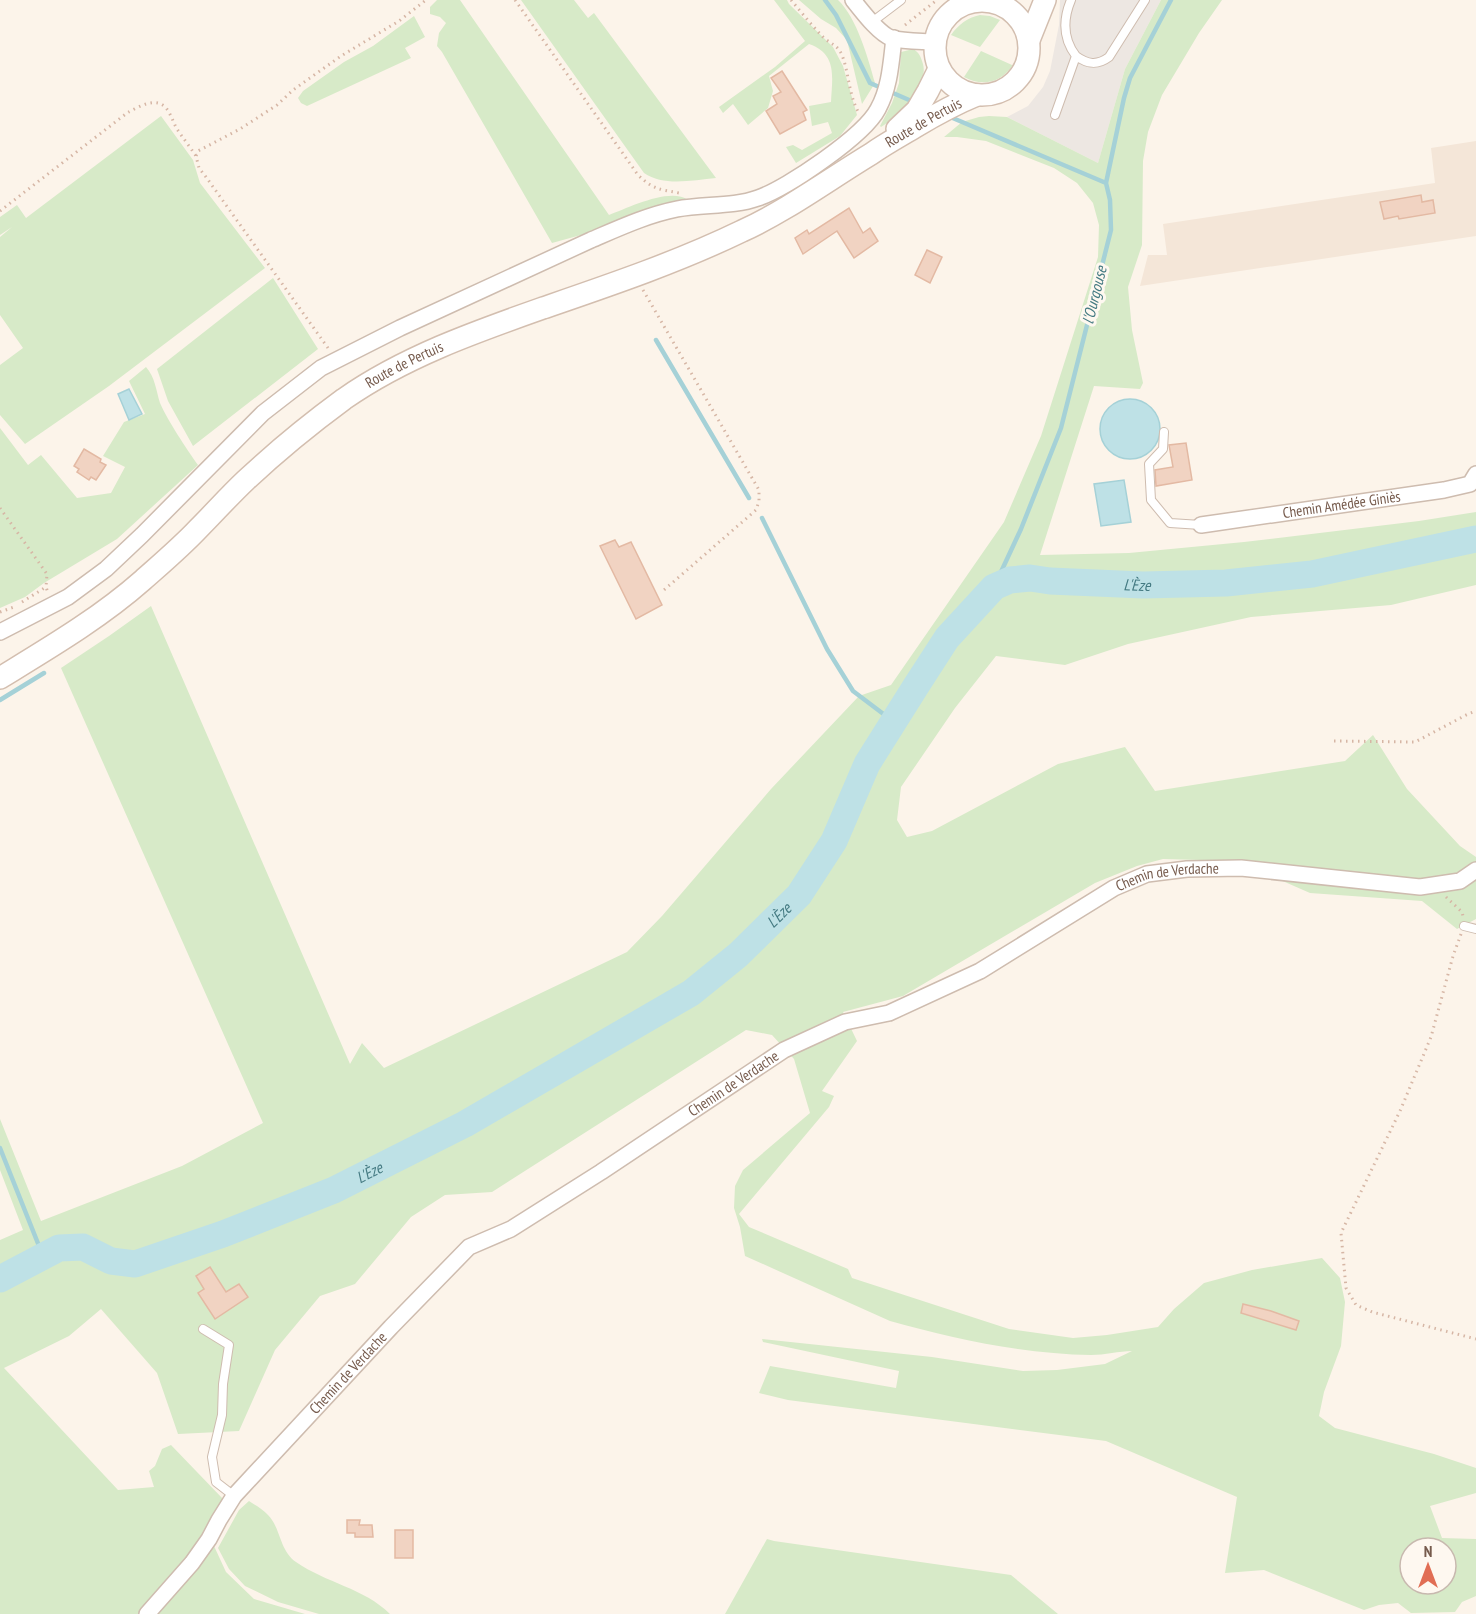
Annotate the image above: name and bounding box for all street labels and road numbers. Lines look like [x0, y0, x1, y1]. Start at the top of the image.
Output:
street label: Route de Pertuis [882, 93, 965, 151]
street label: Route de Pertuis [362, 337, 446, 392]
street label: Chemin Amédée Giniès [1281, 486, 1402, 522]
street label: Chemin de Verdache [1113, 858, 1219, 895]
street label: Chemin de Verdache [684, 1046, 782, 1120]
street label: Chemin de Verdache [305, 1328, 391, 1418]

